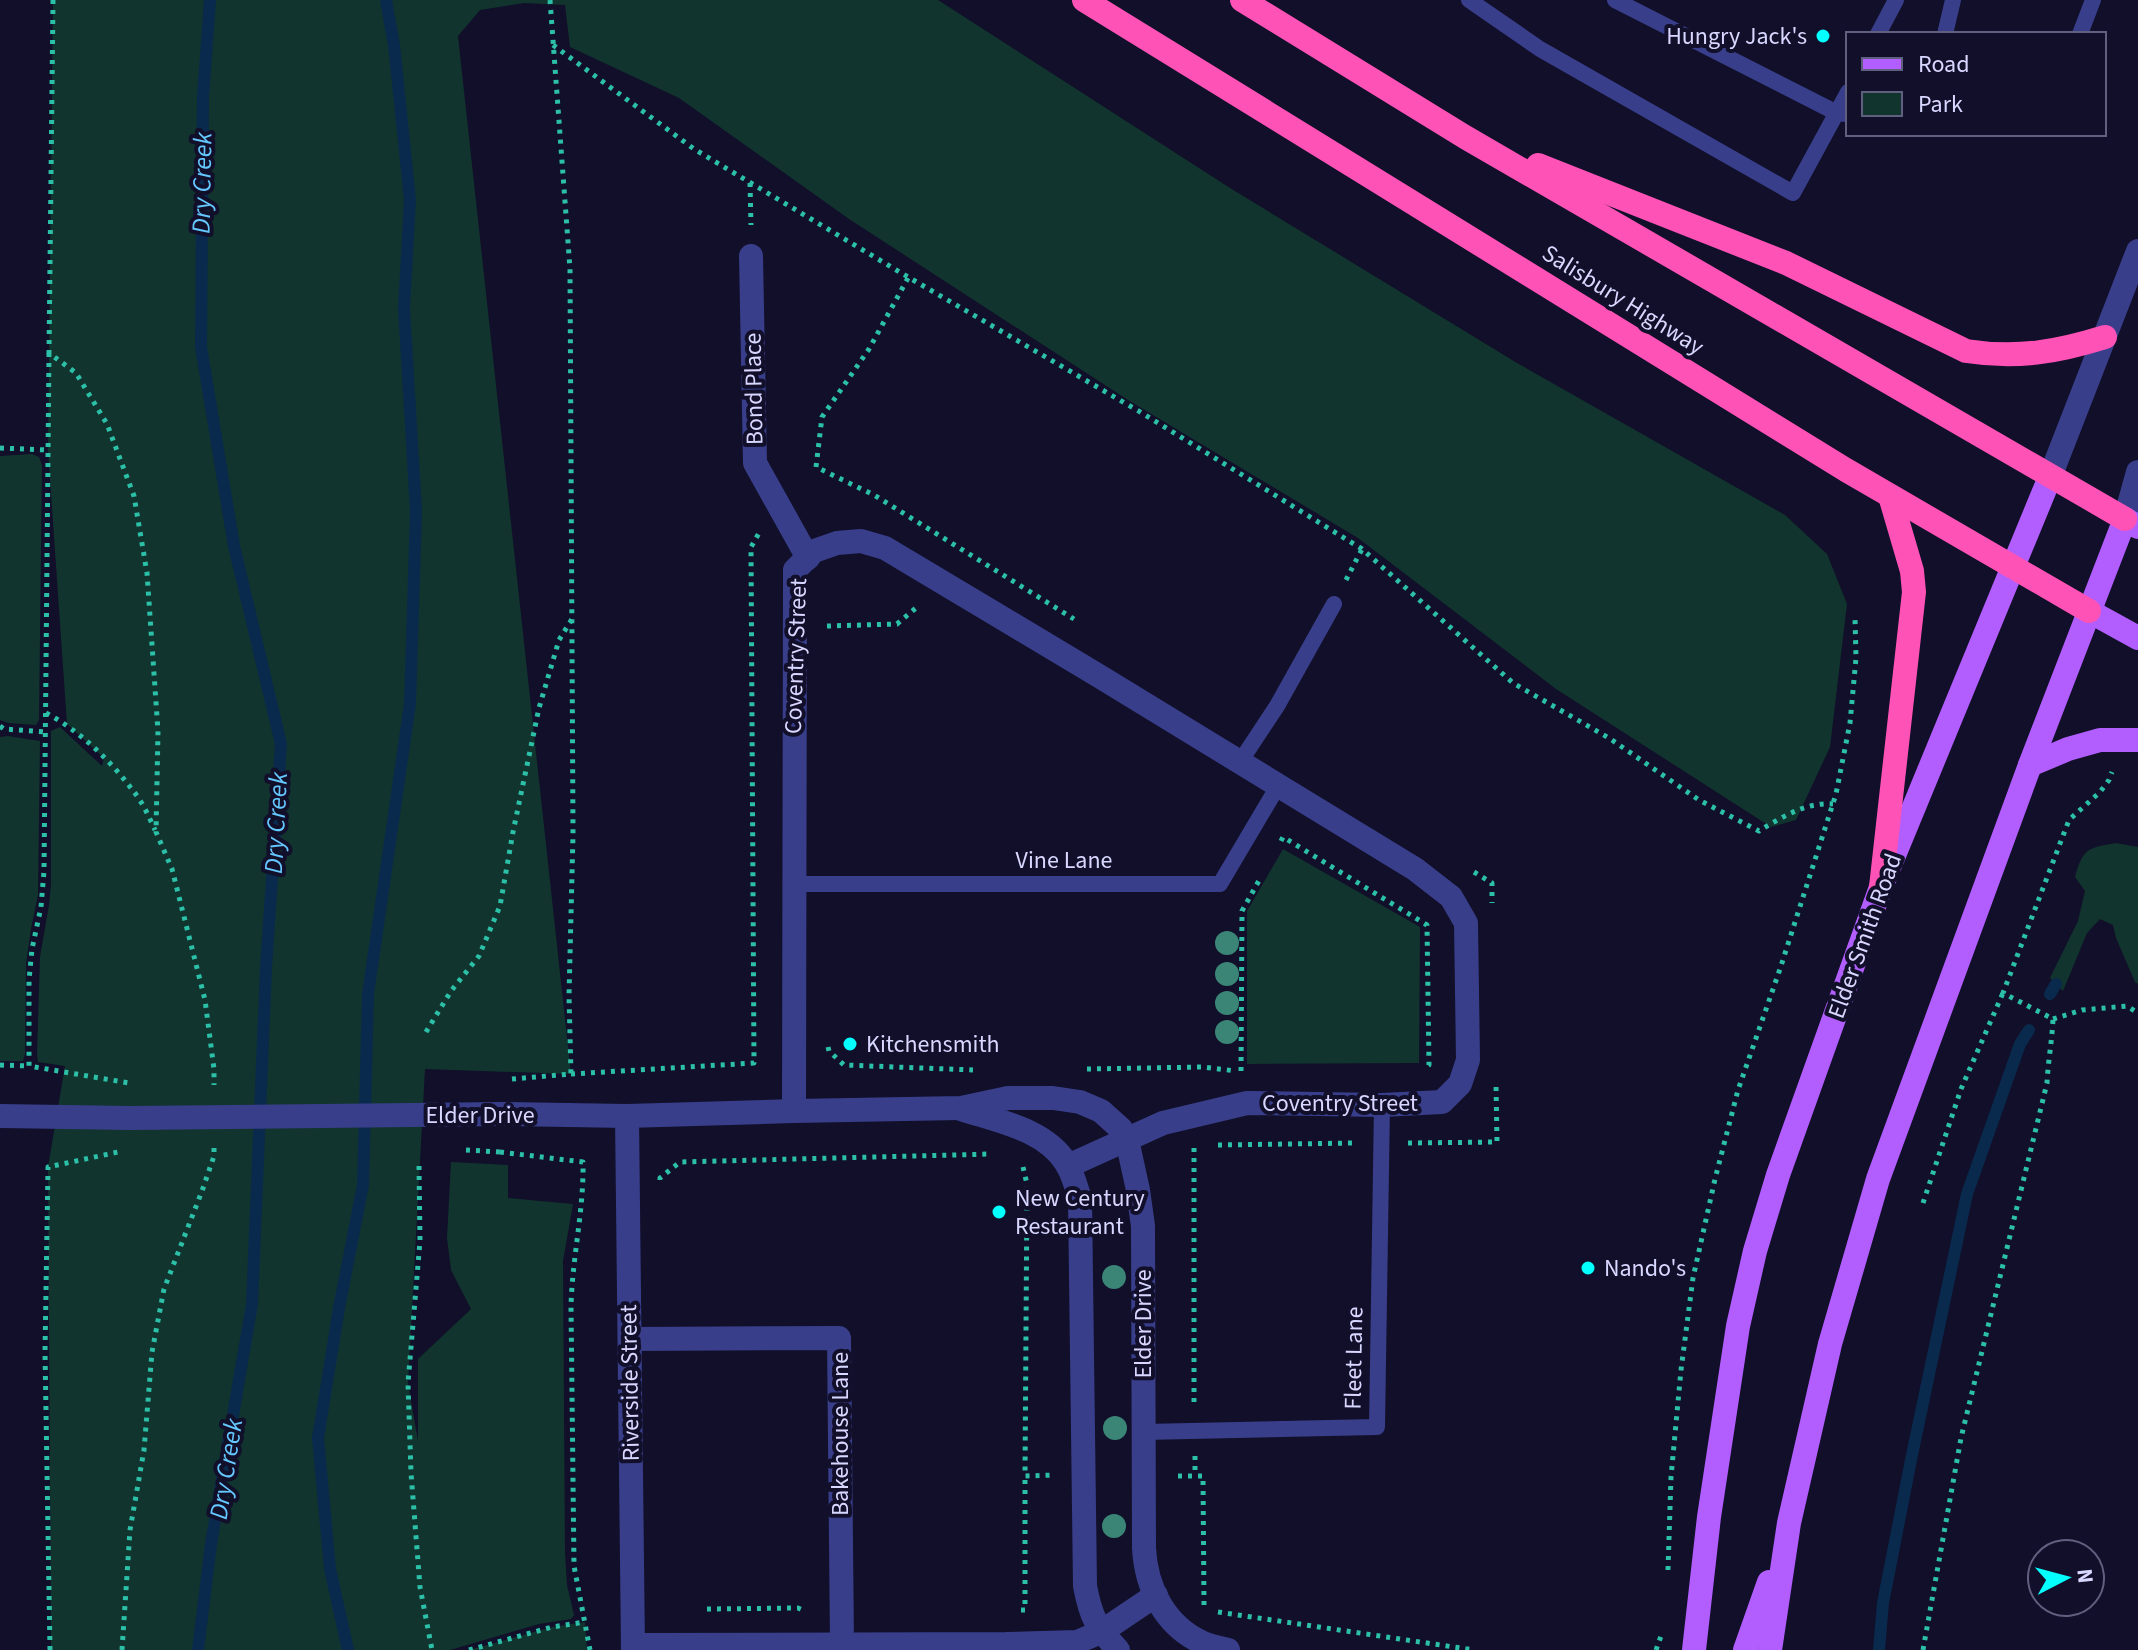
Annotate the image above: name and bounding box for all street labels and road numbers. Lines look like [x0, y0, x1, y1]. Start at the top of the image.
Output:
street label: Salisbury Highway [1535, 236, 1711, 364]
street label: Bond Place [736, 332, 772, 446]
street label: Coventry Street [776, 577, 816, 735]
street label: Vine Lane [1016, 843, 1112, 878]
street label: Elder Smith Road [1819, 849, 1911, 1023]
street label: Coventry Street [1262, 1086, 1418, 1121]
street label: Elder Drive [425, 1098, 535, 1133]
street label: Elder Drive [1126, 1269, 1161, 1379]
street label: Riverside Street [611, 1304, 649, 1462]
street label: Fleet Lane [1336, 1306, 1372, 1410]
street label: Bakehouse Lane [823, 1352, 858, 1516]

